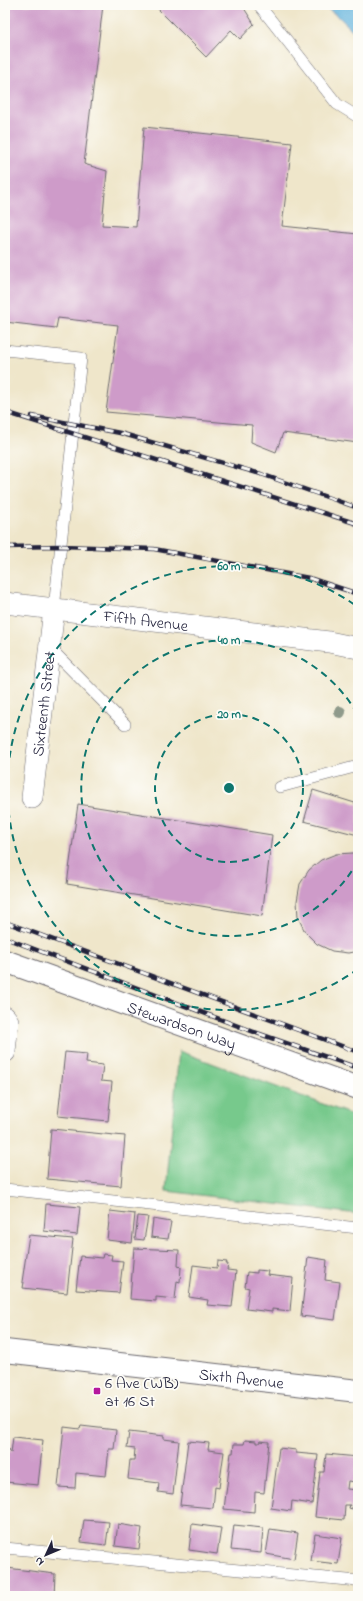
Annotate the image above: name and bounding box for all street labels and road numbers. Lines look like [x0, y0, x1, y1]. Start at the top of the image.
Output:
street label: Fifth Avenue [101, 605, 190, 639]
street label: Sixteenth Street [27, 650, 63, 758]
street label: Stewardson Way [123, 996, 239, 1057]
street label: Sixth Avenue [198, 1363, 286, 1397]

